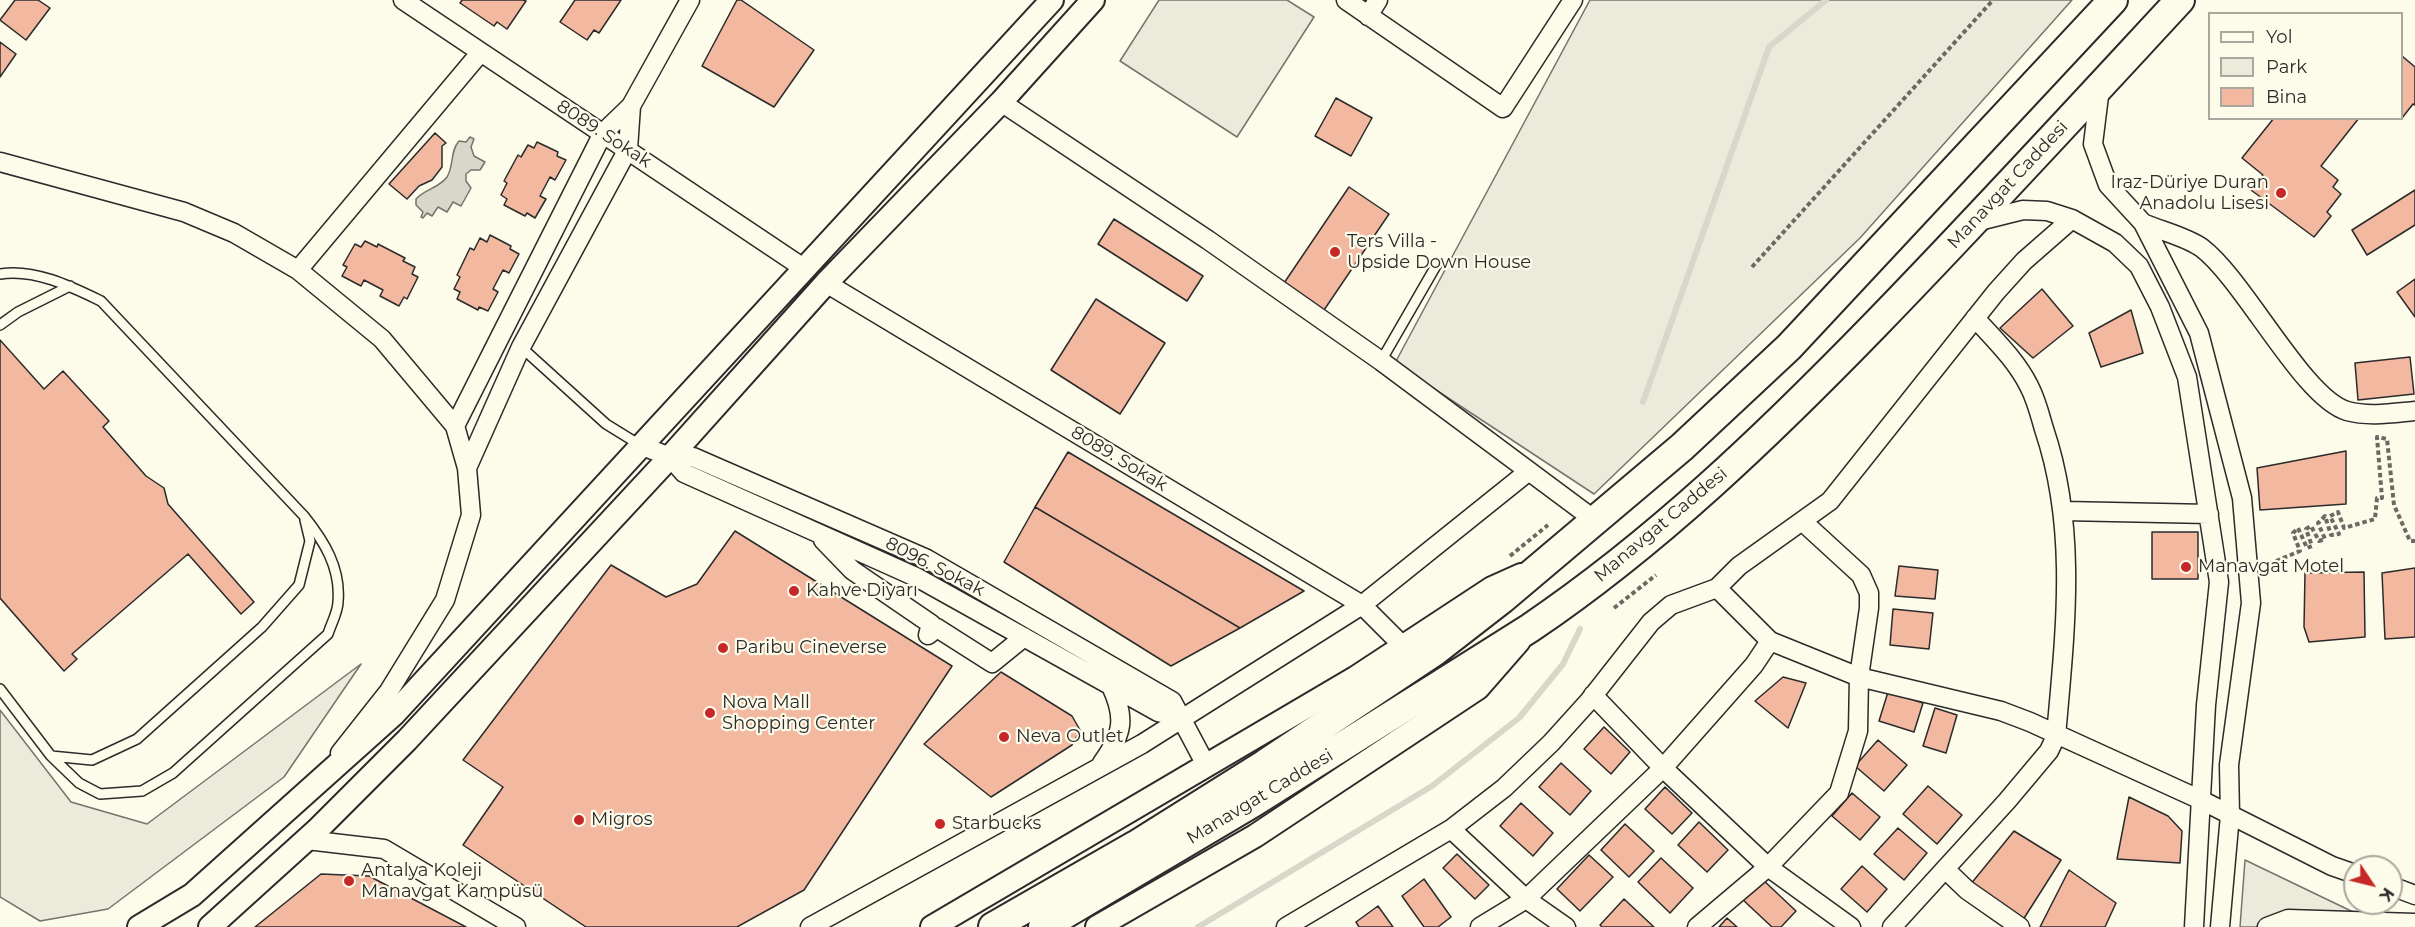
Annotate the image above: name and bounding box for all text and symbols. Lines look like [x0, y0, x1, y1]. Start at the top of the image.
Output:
legend [2208, 12, 2403, 120]
text: Yol [2266, 26, 2292, 48]
text: Park [2266, 56, 2307, 78]
text: Bina [2266, 86, 2307, 108]
street label: 8089. Sokak [553, 95, 655, 173]
street label: Manavgat Caddesi [1943, 117, 2073, 253]
place label: Iraz-Düriye Duran Anadolu Lisesi [2111, 172, 2269, 214]
marker: Iraz-Düriye Duran Anadolu Lisesi [2274, 186, 2288, 200]
place label: Ters Villa - Upside Down House [1347, 231, 1531, 274]
marker: Ters Villa - Upside Down House [1328, 245, 1342, 259]
street label: 8089. Sokak [1067, 422, 1171, 496]
street label: Manavgat Caddesi [1590, 463, 1732, 587]
street label: 8096. Sokak [882, 533, 988, 601]
place label: Manavgat Motel [2198, 556, 2344, 578]
marker: Manavgat Motel [2179, 560, 2193, 574]
place label: Kahve Diyarı [806, 580, 918, 602]
marker: Kahve Diyarı [787, 584, 801, 598]
place label: Paribu Cineverse [735, 637, 887, 659]
marker: Paribu Cineverse [716, 641, 730, 655]
place label: Nova Mall Shopping Center [722, 692, 875, 734]
marker: Nova Mall Shopping Center [703, 706, 717, 720]
place label: Neva Outlet [1016, 726, 1124, 748]
marker: Neva Outlet [997, 730, 1011, 744]
street label: Manavgat Caddesi [1183, 745, 1337, 849]
place label: Migros [591, 809, 652, 831]
marker: Migros [572, 813, 586, 827]
place label: Starbucks [952, 813, 1041, 835]
marker: Starbucks [933, 817, 947, 831]
north arrow [2343, 855, 2403, 915]
place label: Antalya Koleji Manavgat Kampüsü [361, 860, 543, 902]
marker: Antalya Koleji Manavgat Kampüsü [342, 874, 356, 888]
text: K [2375, 884, 2398, 905]

